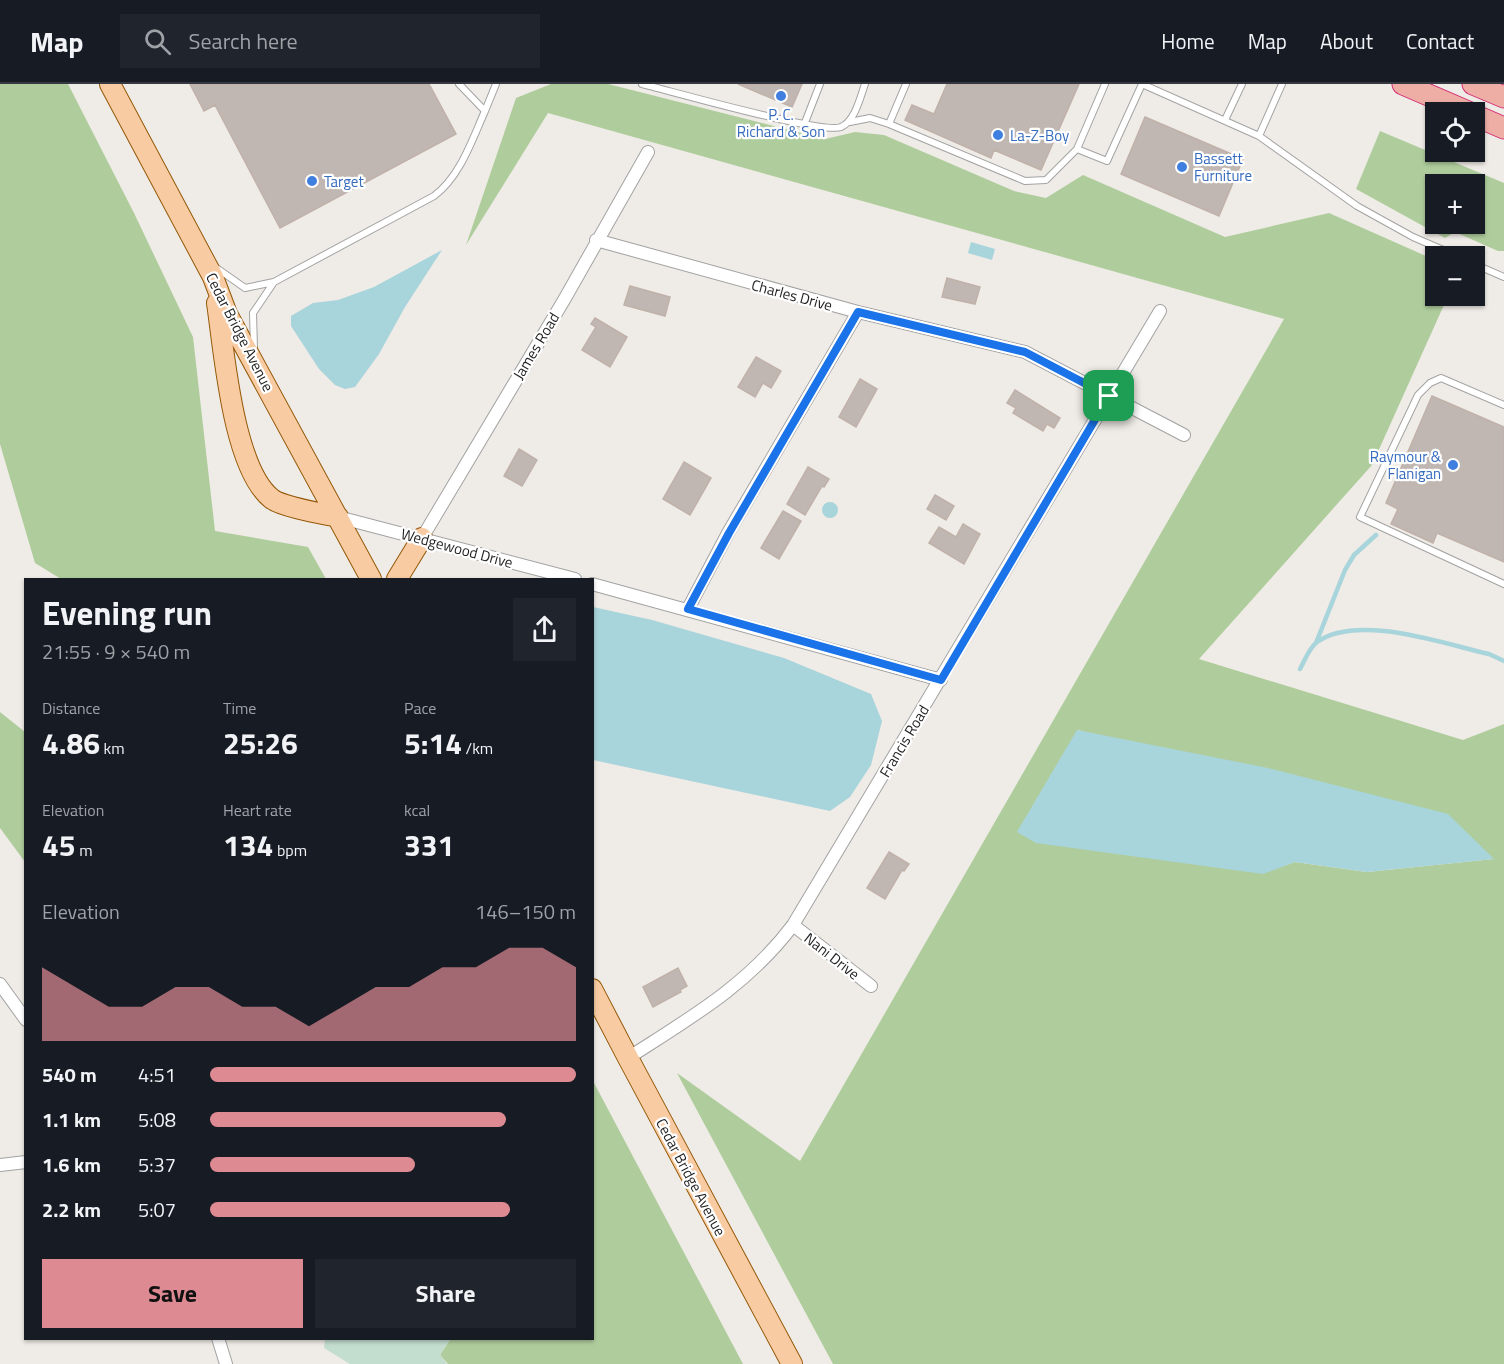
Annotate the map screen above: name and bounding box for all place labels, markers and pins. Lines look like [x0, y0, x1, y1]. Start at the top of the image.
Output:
marker: P. C. Richard & Son [774, 89, 788, 103]
place label: P. C. Richard & Son [737, 103, 825, 143]
place label: La-Z-Boy [1010, 124, 1069, 147]
marker: La-Z-Boy [991, 128, 1005, 142]
place label: Bassett Furniture [1194, 147, 1252, 187]
marker: Bassett Furniture [1175, 160, 1189, 174]
place label: Target [324, 170, 364, 193]
marker: Target [305, 174, 319, 188]
pin [1083, 370, 1134, 421]
place label: Raymour & Flanigan [1370, 445, 1442, 485]
marker: Raymour & Flanigan [1446, 458, 1460, 472]

